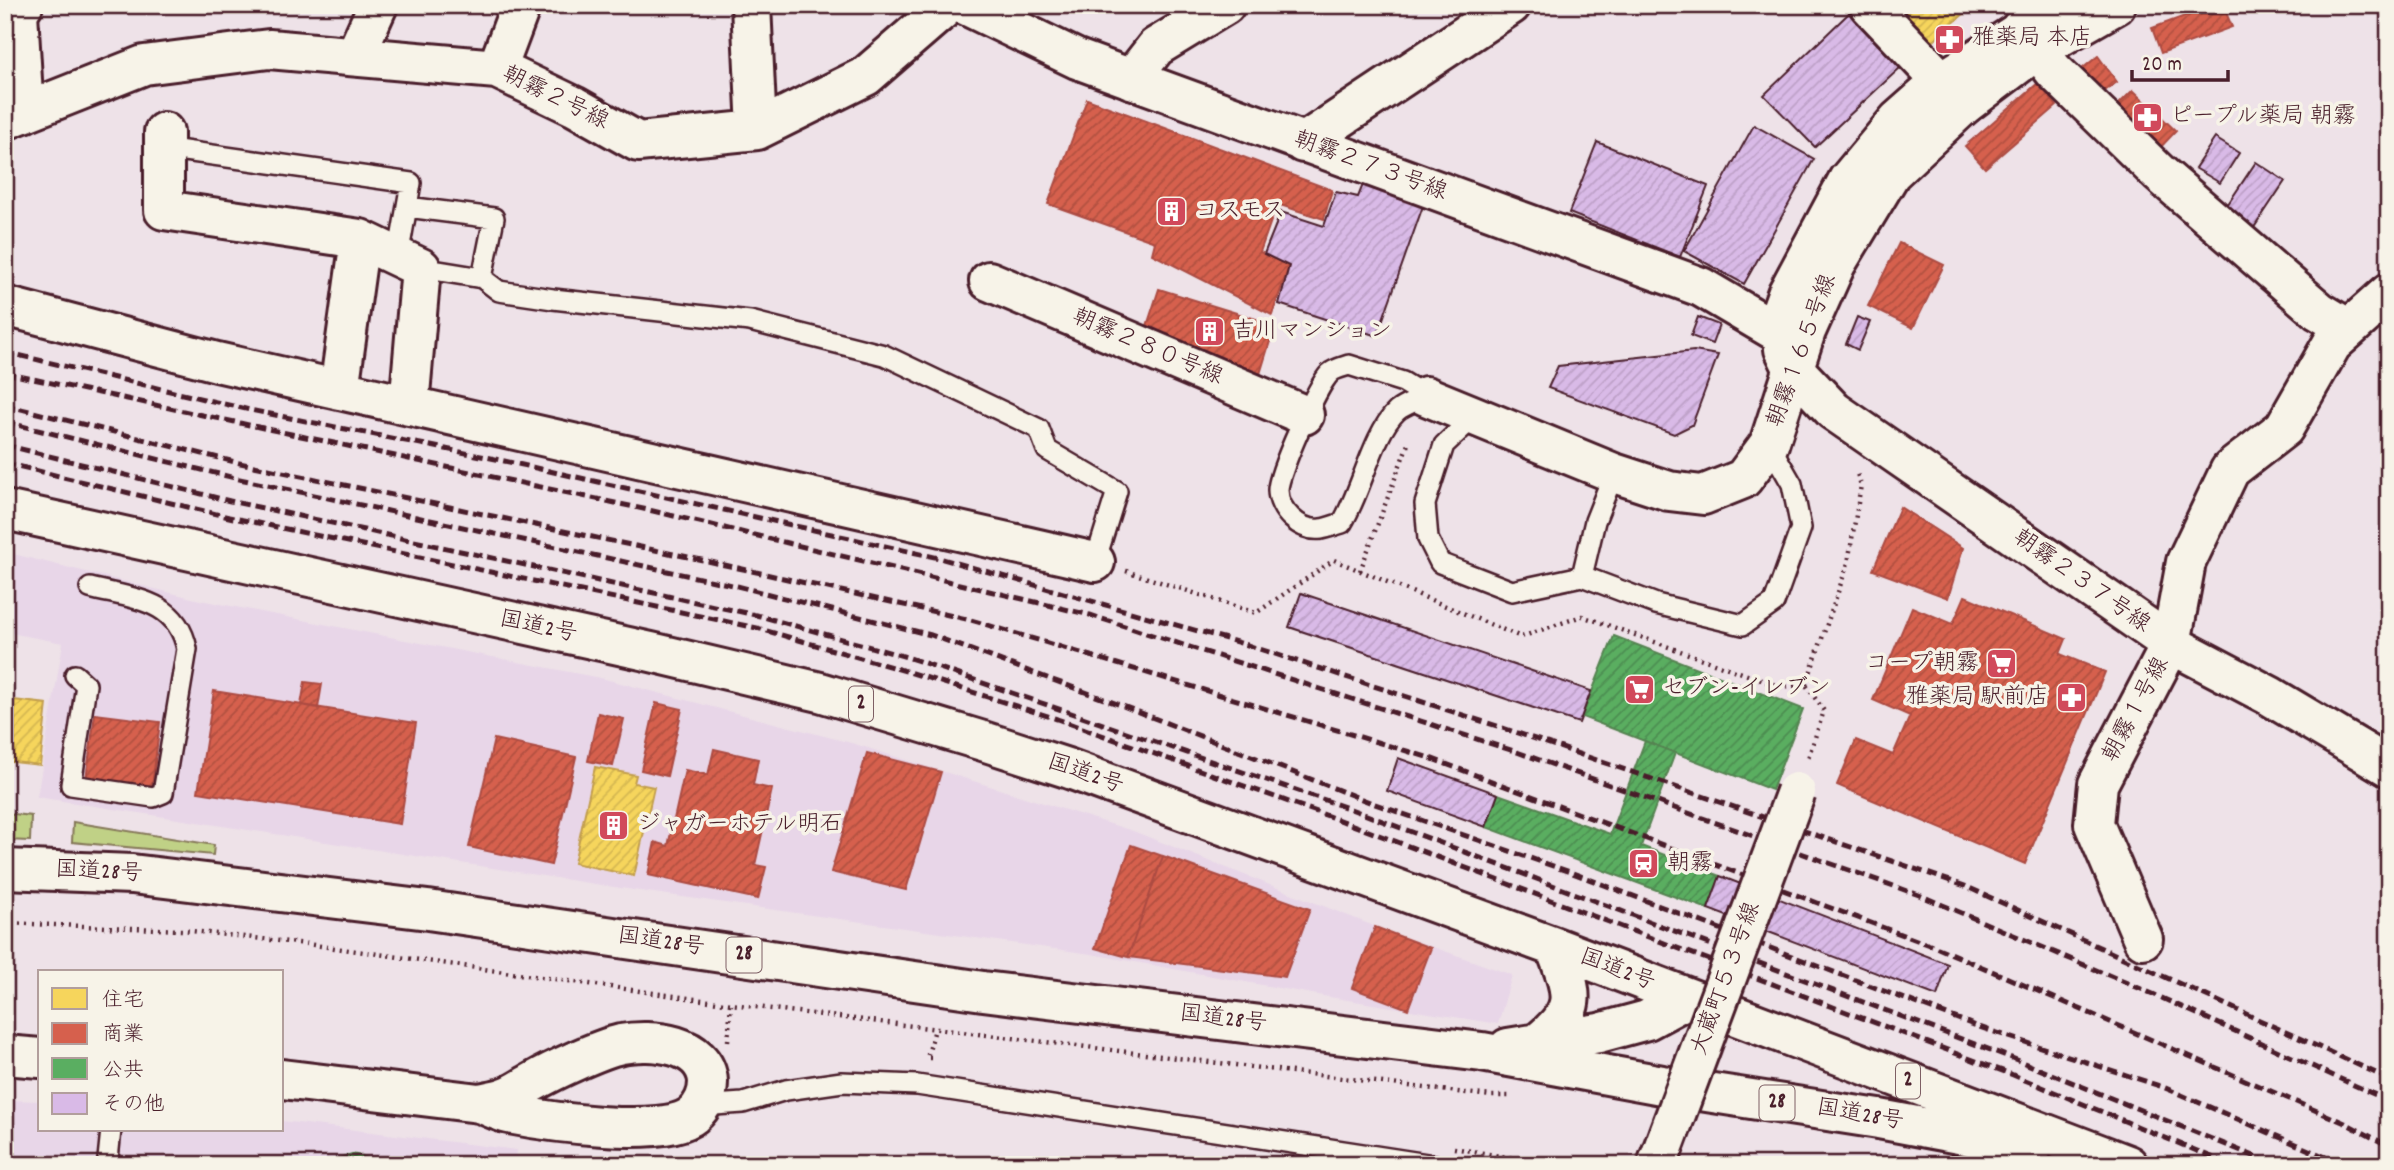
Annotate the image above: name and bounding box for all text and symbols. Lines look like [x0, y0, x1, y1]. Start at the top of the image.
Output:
pharmacy icon: 雅薬局 本店 [1932, 22, 1966, 56]
place label: 雅薬局 本店 [1972, 23, 2092, 56]
scale bar [2132, 38, 2228, 82]
text: 20 m [2142, 51, 2182, 81]
street label: 朝霧２号線 [496, 59, 614, 139]
pharmacy icon: ピープル薬局 朝霧 [2130, 100, 2164, 134]
place label: ピープル薬局 朝霧 [2170, 101, 2356, 134]
street label: 朝霧２７３号線 [1289, 124, 1451, 210]
building icon: コスモス [1155, 195, 1189, 229]
place label: コスモス [1195, 196, 1286, 229]
street label: 朝霧１６５号線 [1760, 270, 1846, 432]
street label: 朝霧２８０号線 [1066, 301, 1228, 395]
building icon: 吉川マンション [1192, 315, 1226, 349]
place label: 吉川マンション [1232, 316, 1392, 349]
street label: 朝霧２３７号線 [2006, 522, 2156, 642]
street label: 国道2号 [496, 604, 580, 652]
supermarket icon: コープ朝霧 [1985, 647, 2019, 681]
place label: コープ朝霧 [1865, 648, 1979, 681]
street label: 朝霧１号線 [2095, 651, 2179, 769]
supermarket icon: セブン-イレブン [1622, 672, 1656, 706]
place label: セブン-イレブン [1662, 673, 1831, 706]
pharmacy icon: 雅薬局 駅前店 [2055, 681, 2089, 715]
place label: 雅薬局 駅前店 [1906, 682, 2049, 715]
road number: 2 [849, 686, 873, 722]
street label: 国道2号 [1042, 747, 1128, 803]
building icon: ジャガーホテル明石 [597, 808, 631, 842]
place label: ジャガーホテル明石 [637, 809, 843, 842]
station icon: 朝霧 [1627, 847, 1661, 881]
place label: 朝霧 [1667, 848, 1713, 881]
street label: 国道28号 [54, 854, 144, 892]
street label: 大蔵町５３号線 [1684, 898, 1770, 1060]
street label: 国道28号 [615, 921, 707, 965]
road number: 28 [726, 937, 762, 972]
street label: 国道2号 [1574, 941, 1660, 1001]
legend [38, 970, 284, 1132]
text: 住宅 [102, 987, 144, 1017]
street label: 国道28号 [1177, 998, 1269, 1042]
text: 商業 [102, 1021, 144, 1051]
text: 公共 [102, 1057, 144, 1087]
road number: 2 [1896, 1064, 1920, 1098]
road number: 28 [1760, 1086, 1795, 1120]
text: その他 [102, 1091, 165, 1121]
street label: 国道28号 [1814, 1092, 1906, 1140]

